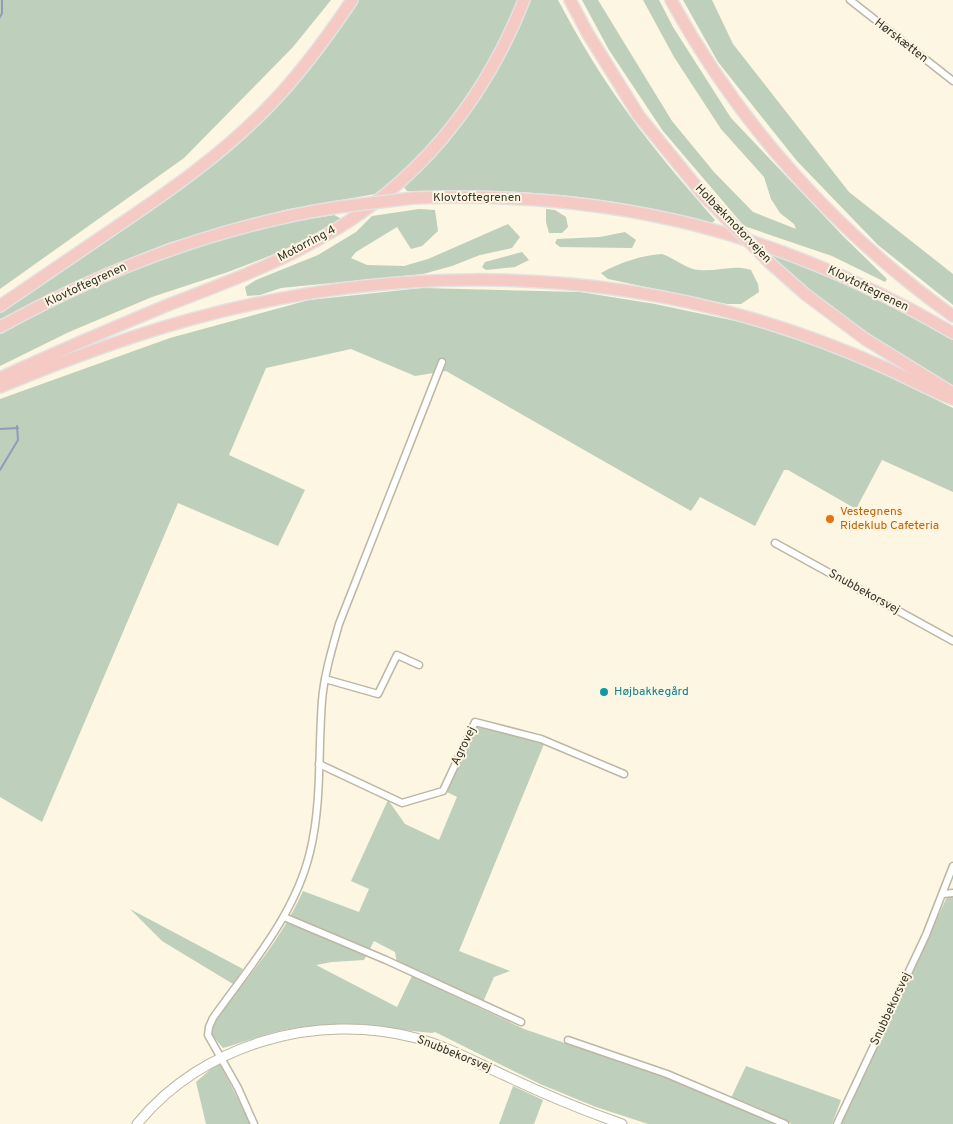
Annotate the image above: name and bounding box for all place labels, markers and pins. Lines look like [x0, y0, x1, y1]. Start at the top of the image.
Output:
place label: Vestegnens Rideklub Cafeteria [840, 504, 939, 534]
marker: Vestegnens Rideklub Cafeteria [824, 513, 836, 525]
place label: Højbakkegård [614, 684, 689, 700]
marker: Højbakkegård [598, 686, 610, 698]

